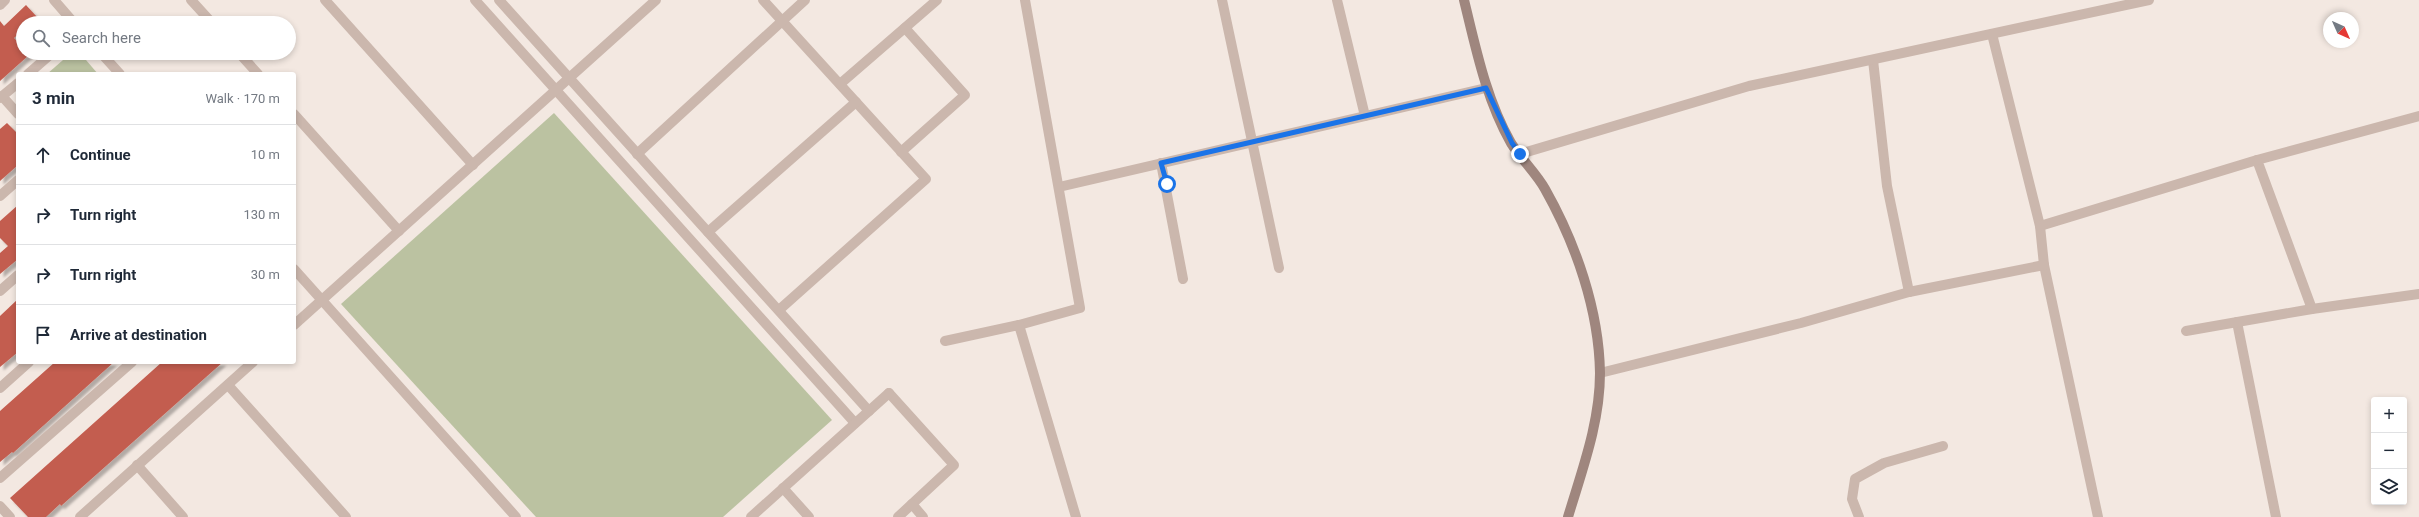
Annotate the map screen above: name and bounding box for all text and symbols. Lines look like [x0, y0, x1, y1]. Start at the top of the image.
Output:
north arrow [2323, 12, 2359, 48]
search box [16, 16, 296, 60]
icon: search [30, 27, 52, 49]
text: Search here [62, 29, 141, 47]
text: 3 min [32, 88, 75, 108]
text: Walk · 170 m [205, 91, 280, 106]
icon: ahead [32, 144, 54, 166]
route end [1511, 145, 1529, 163]
text: Continue [70, 146, 131, 164]
text: 10 m [251, 147, 280, 162]
route start [1158, 175, 1176, 193]
icon: right [32, 204, 54, 226]
text: Turn right [70, 206, 136, 224]
text: 130 m [243, 207, 280, 222]
icon: right [32, 264, 54, 286]
text: Turn right [70, 266, 136, 284]
text: 30 m [251, 267, 280, 282]
icon: arrive [32, 324, 54, 346]
text: Arrive at destination [70, 326, 207, 344]
map controls [2371, 397, 2407, 505]
button: + [2371, 397, 2407, 433]
button: − [2371, 433, 2407, 469]
button: layers [2371, 469, 2407, 505]

